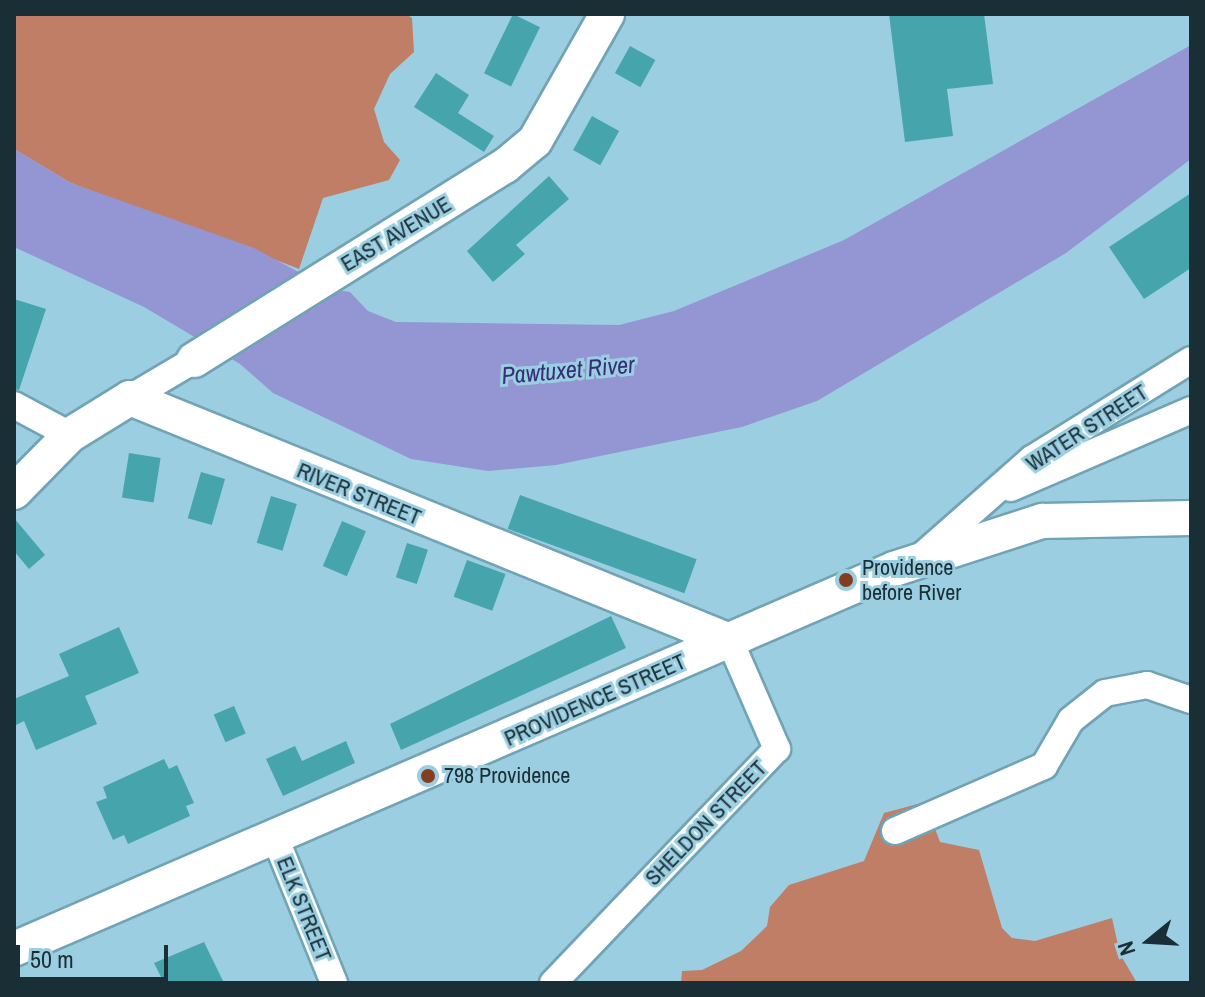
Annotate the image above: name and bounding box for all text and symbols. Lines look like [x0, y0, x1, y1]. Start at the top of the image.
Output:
street label: EAST AVENUE [336, 190, 456, 278]
water label: Pawtuxet River [500, 350, 636, 390]
street label: WATER STREET [1021, 379, 1153, 477]
street label: RIVER STREET [293, 457, 425, 531]
place label: Providence before River [862, 554, 961, 606]
marker: Providence before River [837, 571, 855, 589]
street label: PROVIDENCE STREET [500, 648, 690, 752]
street label: SHELDON STREET [640, 755, 772, 891]
place label: 798 Providence [444, 763, 570, 789]
marker: 798 Providence [419, 767, 437, 785]
street label: ELK STREET [271, 853, 337, 965]
north arrow [1109, 901, 1189, 981]
scale bar [20, 929, 172, 979]
text: N [1110, 938, 1142, 959]
text: 50 m [30, 943, 74, 975]

